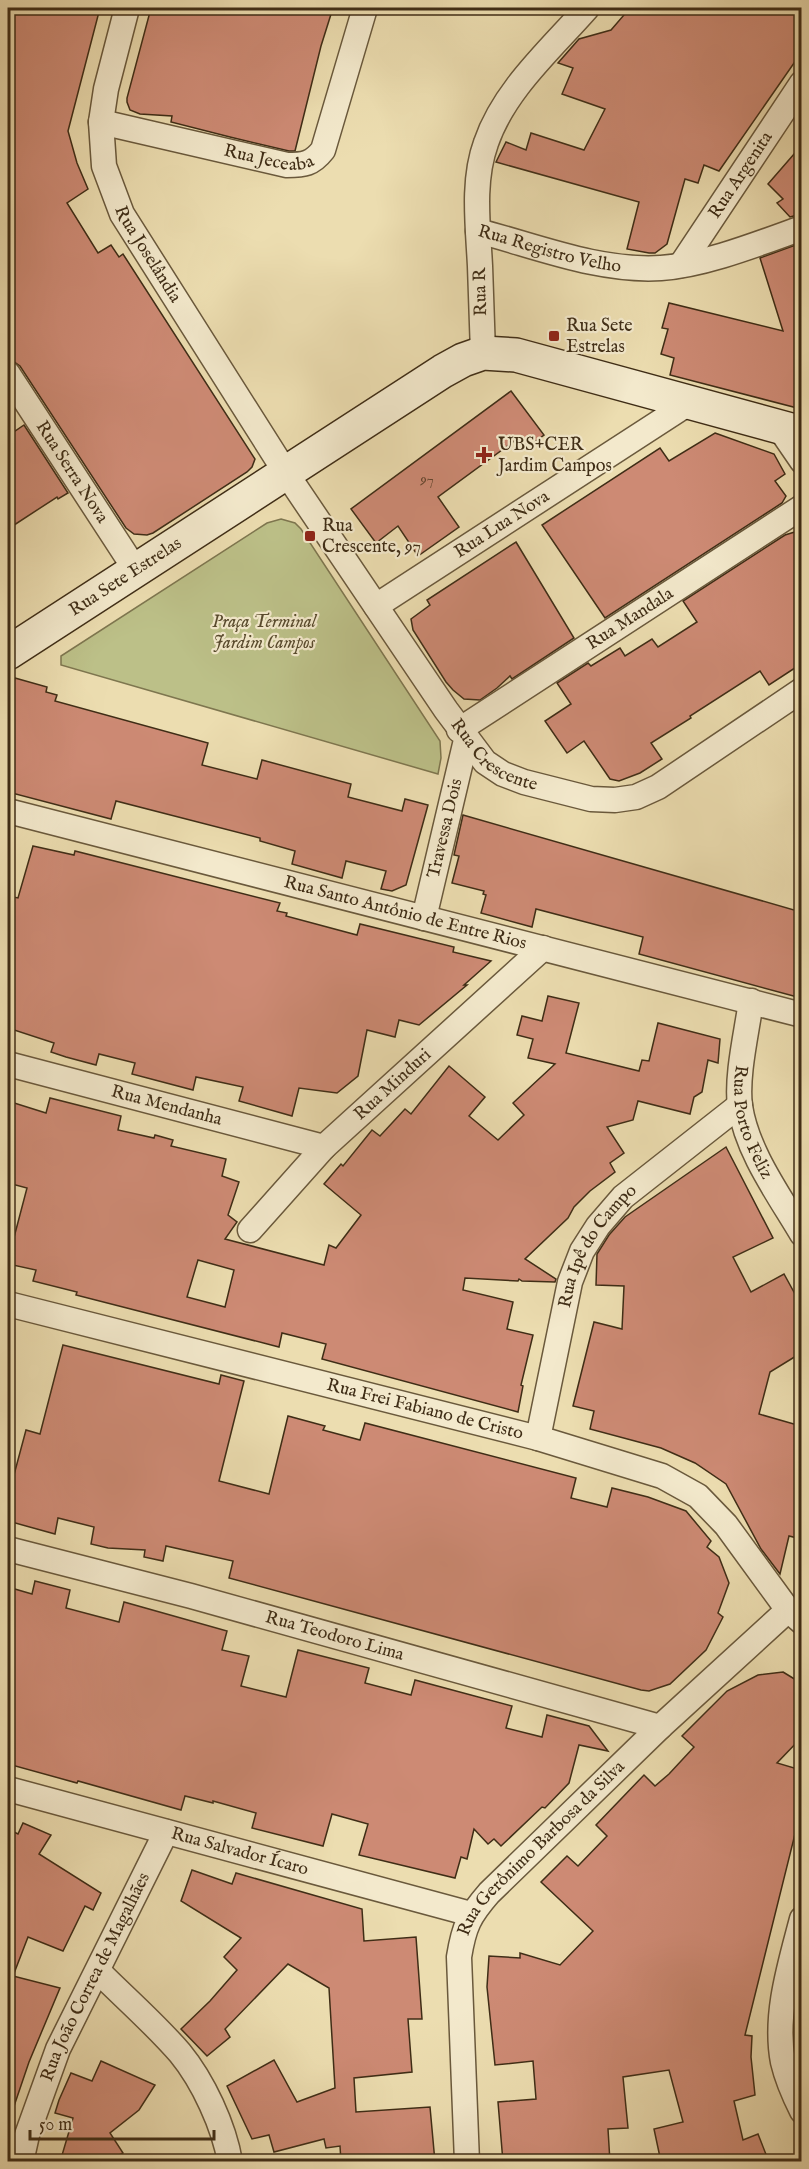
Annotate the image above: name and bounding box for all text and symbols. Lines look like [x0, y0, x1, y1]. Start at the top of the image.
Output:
street label: Rua Argenita [704, 127, 778, 223]
street label: Rua Jeceaba [222, 139, 318, 177]
street label: Rua Joselândia [109, 203, 187, 307]
street label: Rua Registro Velho [475, 220, 623, 278]
street label: Rua R [469, 266, 493, 317]
place label: Rua Sete Estrelas [566, 315, 633, 359]
marker: Rua Sete Estrelas [547, 329, 561, 343]
street label: Rua Serra Nova [30, 417, 114, 528]
place label: UBS+CER Jardim Campos [496, 434, 612, 478]
marker: UBS+CER Jardim Campos [475, 446, 493, 464]
house number: 97 [419, 470, 434, 489]
street label: Rua Lua Nova [450, 485, 554, 564]
place label: Rua Crescente, 97 [322, 515, 421, 559]
marker: Rua Crescente, 97 [303, 529, 317, 543]
street label: Rua Sete Estrelas [65, 532, 186, 622]
street label: Rua Mandala [582, 582, 678, 655]
park label: Praça Terminal Jardim Campos [212, 611, 318, 655]
street label: Rua Crescente [445, 714, 540, 796]
street label: Travessa Dois [422, 776, 468, 881]
street label: Rua Santo Antônio de Entre Rios [281, 871, 529, 955]
street label: Rua Minduri [349, 1044, 436, 1126]
street label: Rua Porto Feliz [728, 1064, 778, 1183]
street label: Rua Mendanha [109, 1080, 225, 1131]
street label: Rua Ipê do Campo [554, 1179, 642, 1310]
street label: Rua Frei Fabiano de Cristo [324, 1373, 526, 1445]
street label: Rua Teodoro Lima [263, 1606, 407, 1666]
street label: Rua Gerônimo Barbosa da Silva [452, 1756, 630, 1939]
street label: Rua Salvador Ícaro [168, 1822, 311, 1881]
street label: Rua João Correa de Magalhães [36, 1869, 155, 2085]
scale bar [30, 2103, 214, 2141]
text: 50 m [39, 2114, 72, 2137]

